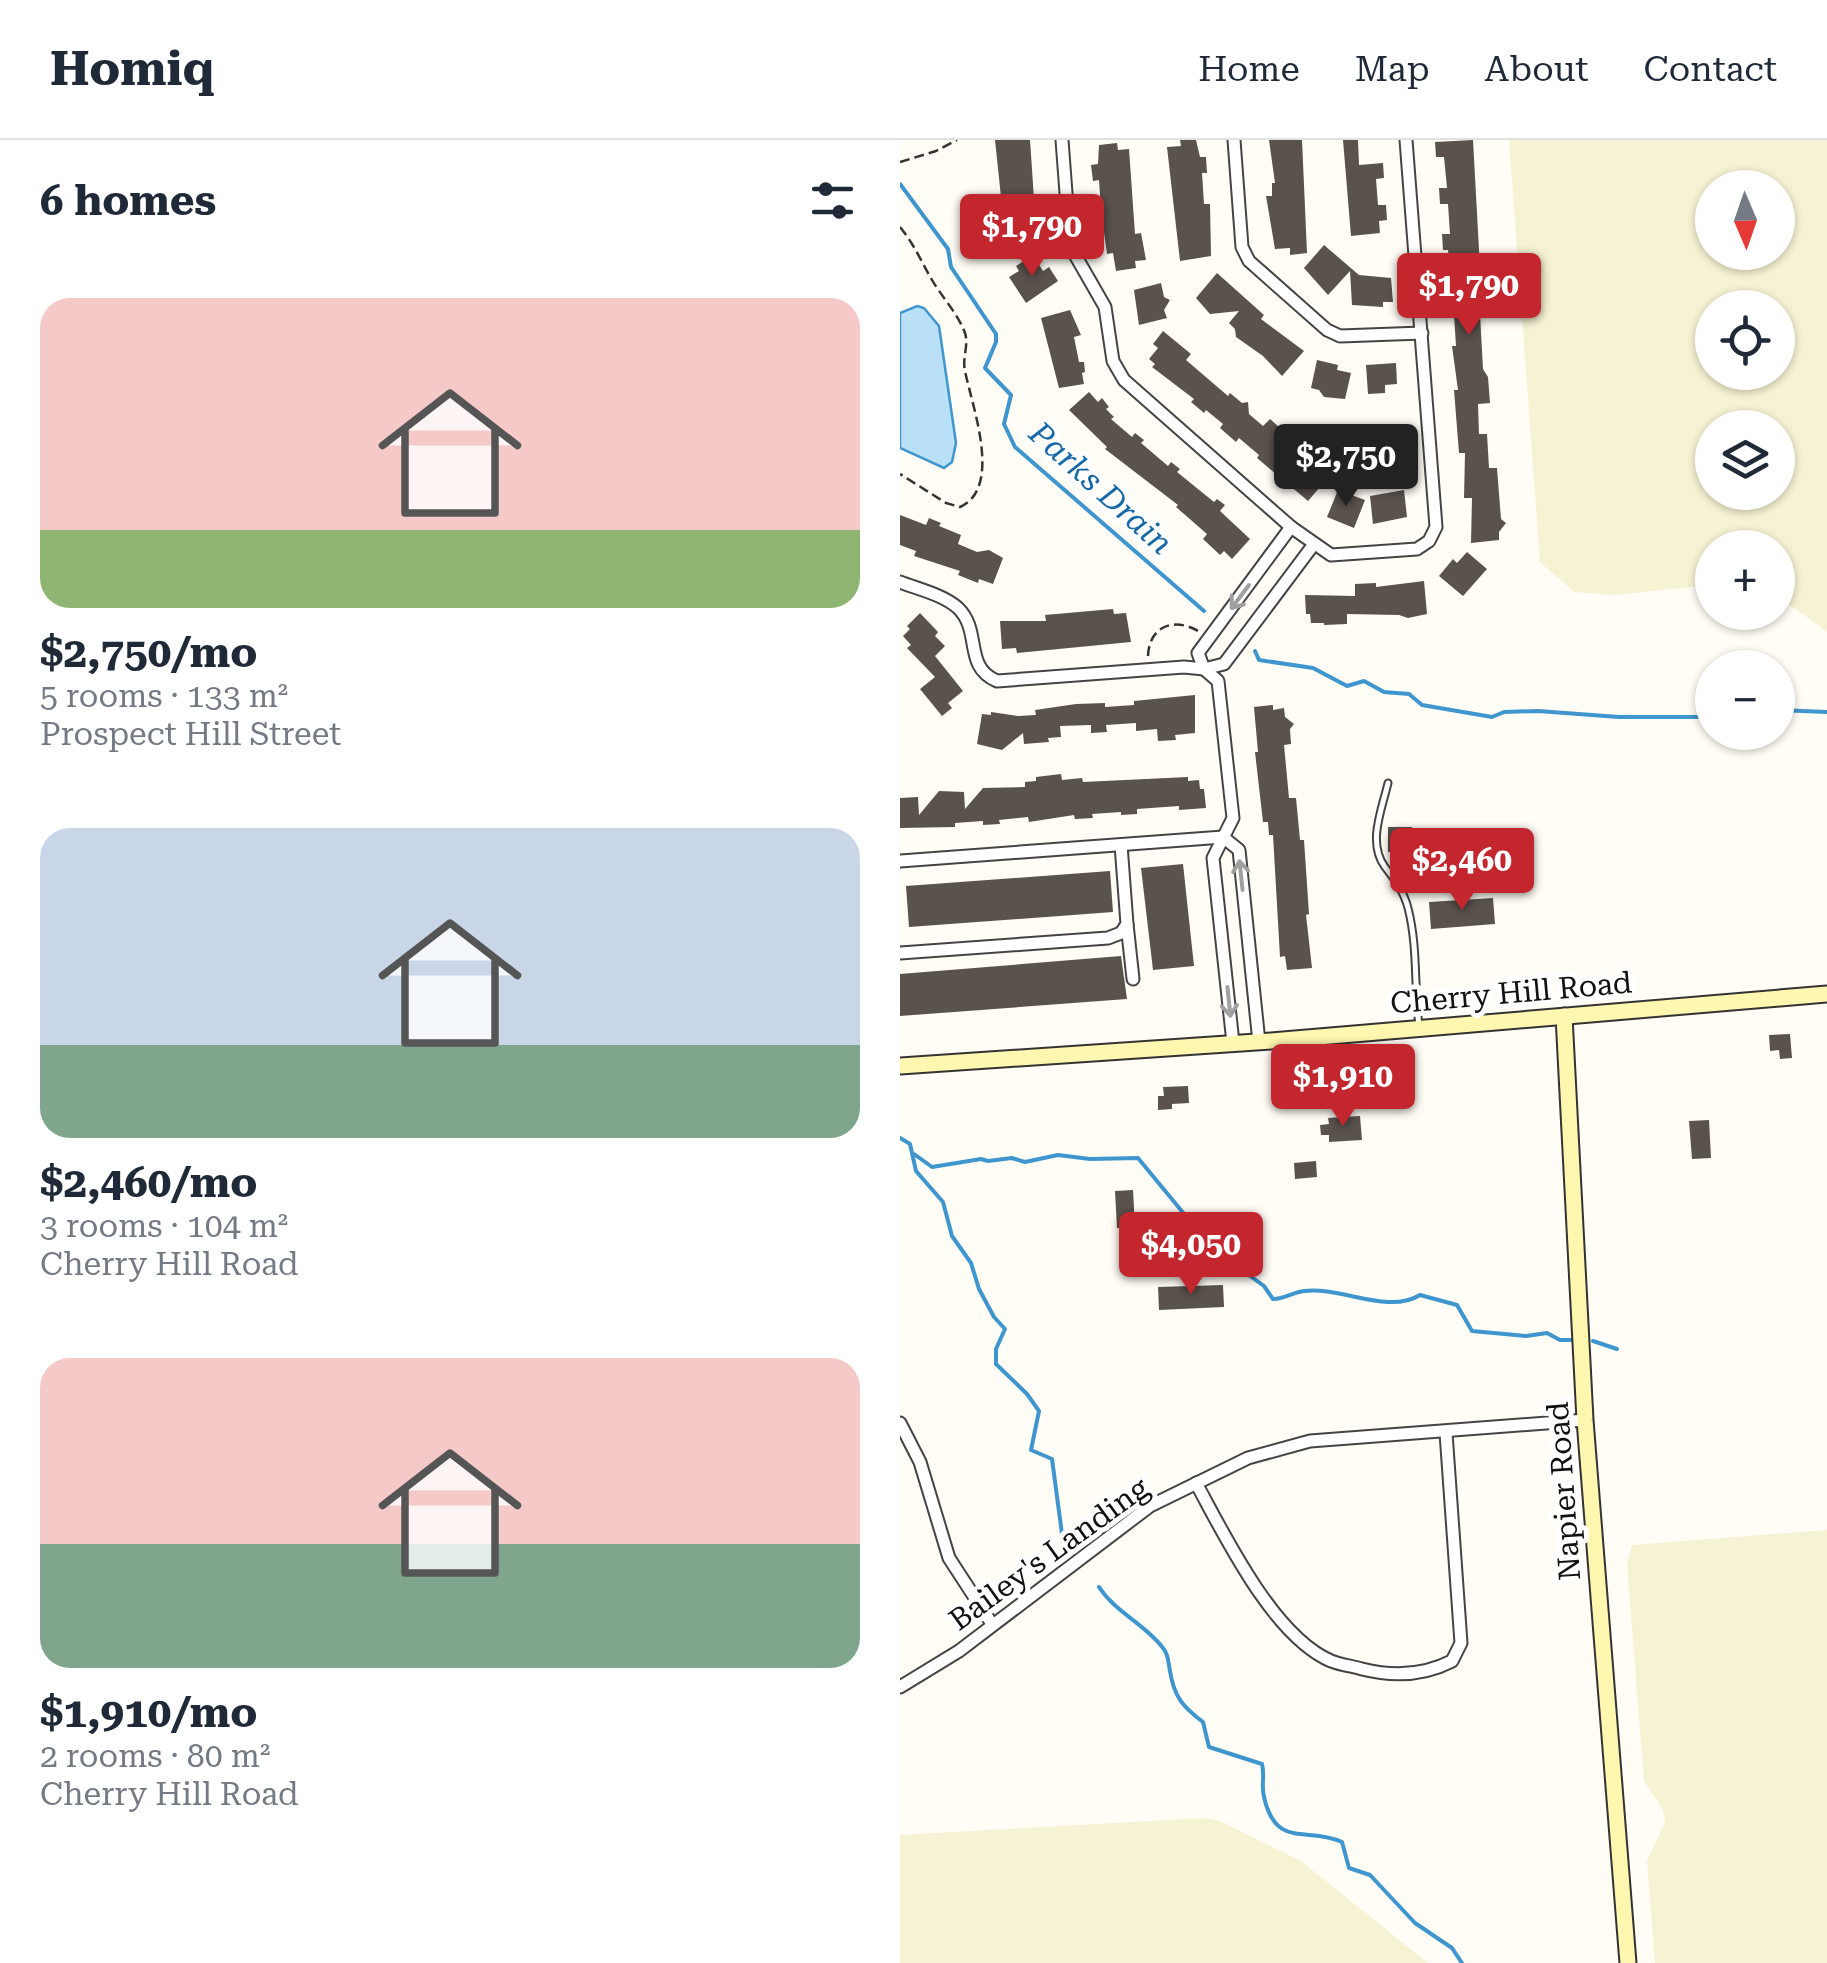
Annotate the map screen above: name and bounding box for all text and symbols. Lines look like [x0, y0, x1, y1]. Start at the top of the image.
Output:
text: Homiq [50, 41, 214, 97]
text: Home [1198, 49, 1300, 90]
text: Map [1355, 49, 1430, 90]
text: About [1485, 49, 1589, 90]
text: Contact [1644, 49, 1777, 90]
north arrow [1695, 170, 1795, 270]
map controls [1695, 170, 1795, 750]
icon: filters [805, 173, 860, 228]
text: 6 homes [40, 176, 216, 225]
pin: $1,790 [951, 194, 1113, 279]
text: $1,790 [982, 207, 1082, 245]
pin: $1,790 [1388, 253, 1550, 338]
text: $1,790 [1419, 266, 1519, 304]
button: locate [1695, 290, 1795, 390]
icon: home [360, 363, 540, 543]
button: layers [1695, 410, 1795, 510]
water label: Parks Drain [1021, 413, 1180, 562]
pin: $2,750 [1265, 424, 1427, 509]
text: $2,750 [1296, 437, 1396, 475]
button: + [1695, 530, 1795, 630]
one-way arrow [1229, 583, 1250, 610]
text: $2,750/mo [40, 628, 257, 677]
button: − [1695, 650, 1795, 750]
text: 5 rooms · 133 m² [40, 677, 288, 715]
text: Prospect Hill Street [40, 715, 341, 753]
pin: $2,460 [1381, 828, 1543, 913]
text: $2,460 [1412, 841, 1512, 879]
one-way arrow [1231, 860, 1250, 892]
icon: home [360, 893, 540, 1073]
street label: Cherry Hill Road [1389, 965, 1633, 1020]
one-way arrow [1220, 985, 1239, 1017]
pin: $1,910 [1262, 1044, 1424, 1129]
text: $1,910 [1293, 1057, 1393, 1095]
text: $2,460/mo [40, 1158, 257, 1207]
text: 3 rooms · 104 m² [40, 1207, 288, 1245]
pin: $4,050 [1110, 1212, 1272, 1297]
text: $4,050 [1141, 1225, 1241, 1263]
text: Cherry Hill Road [40, 1245, 299, 1283]
street label: Napier Road [1540, 1400, 1587, 1582]
icon: home [360, 1423, 540, 1603]
street label: Bailey's Landing [942, 1470, 1155, 1638]
text: $1,910/mo [40, 1688, 257, 1737]
text: 2 rooms · 80 m² [40, 1737, 270, 1775]
text: Cherry Hill Road [40, 1775, 299, 1813]

